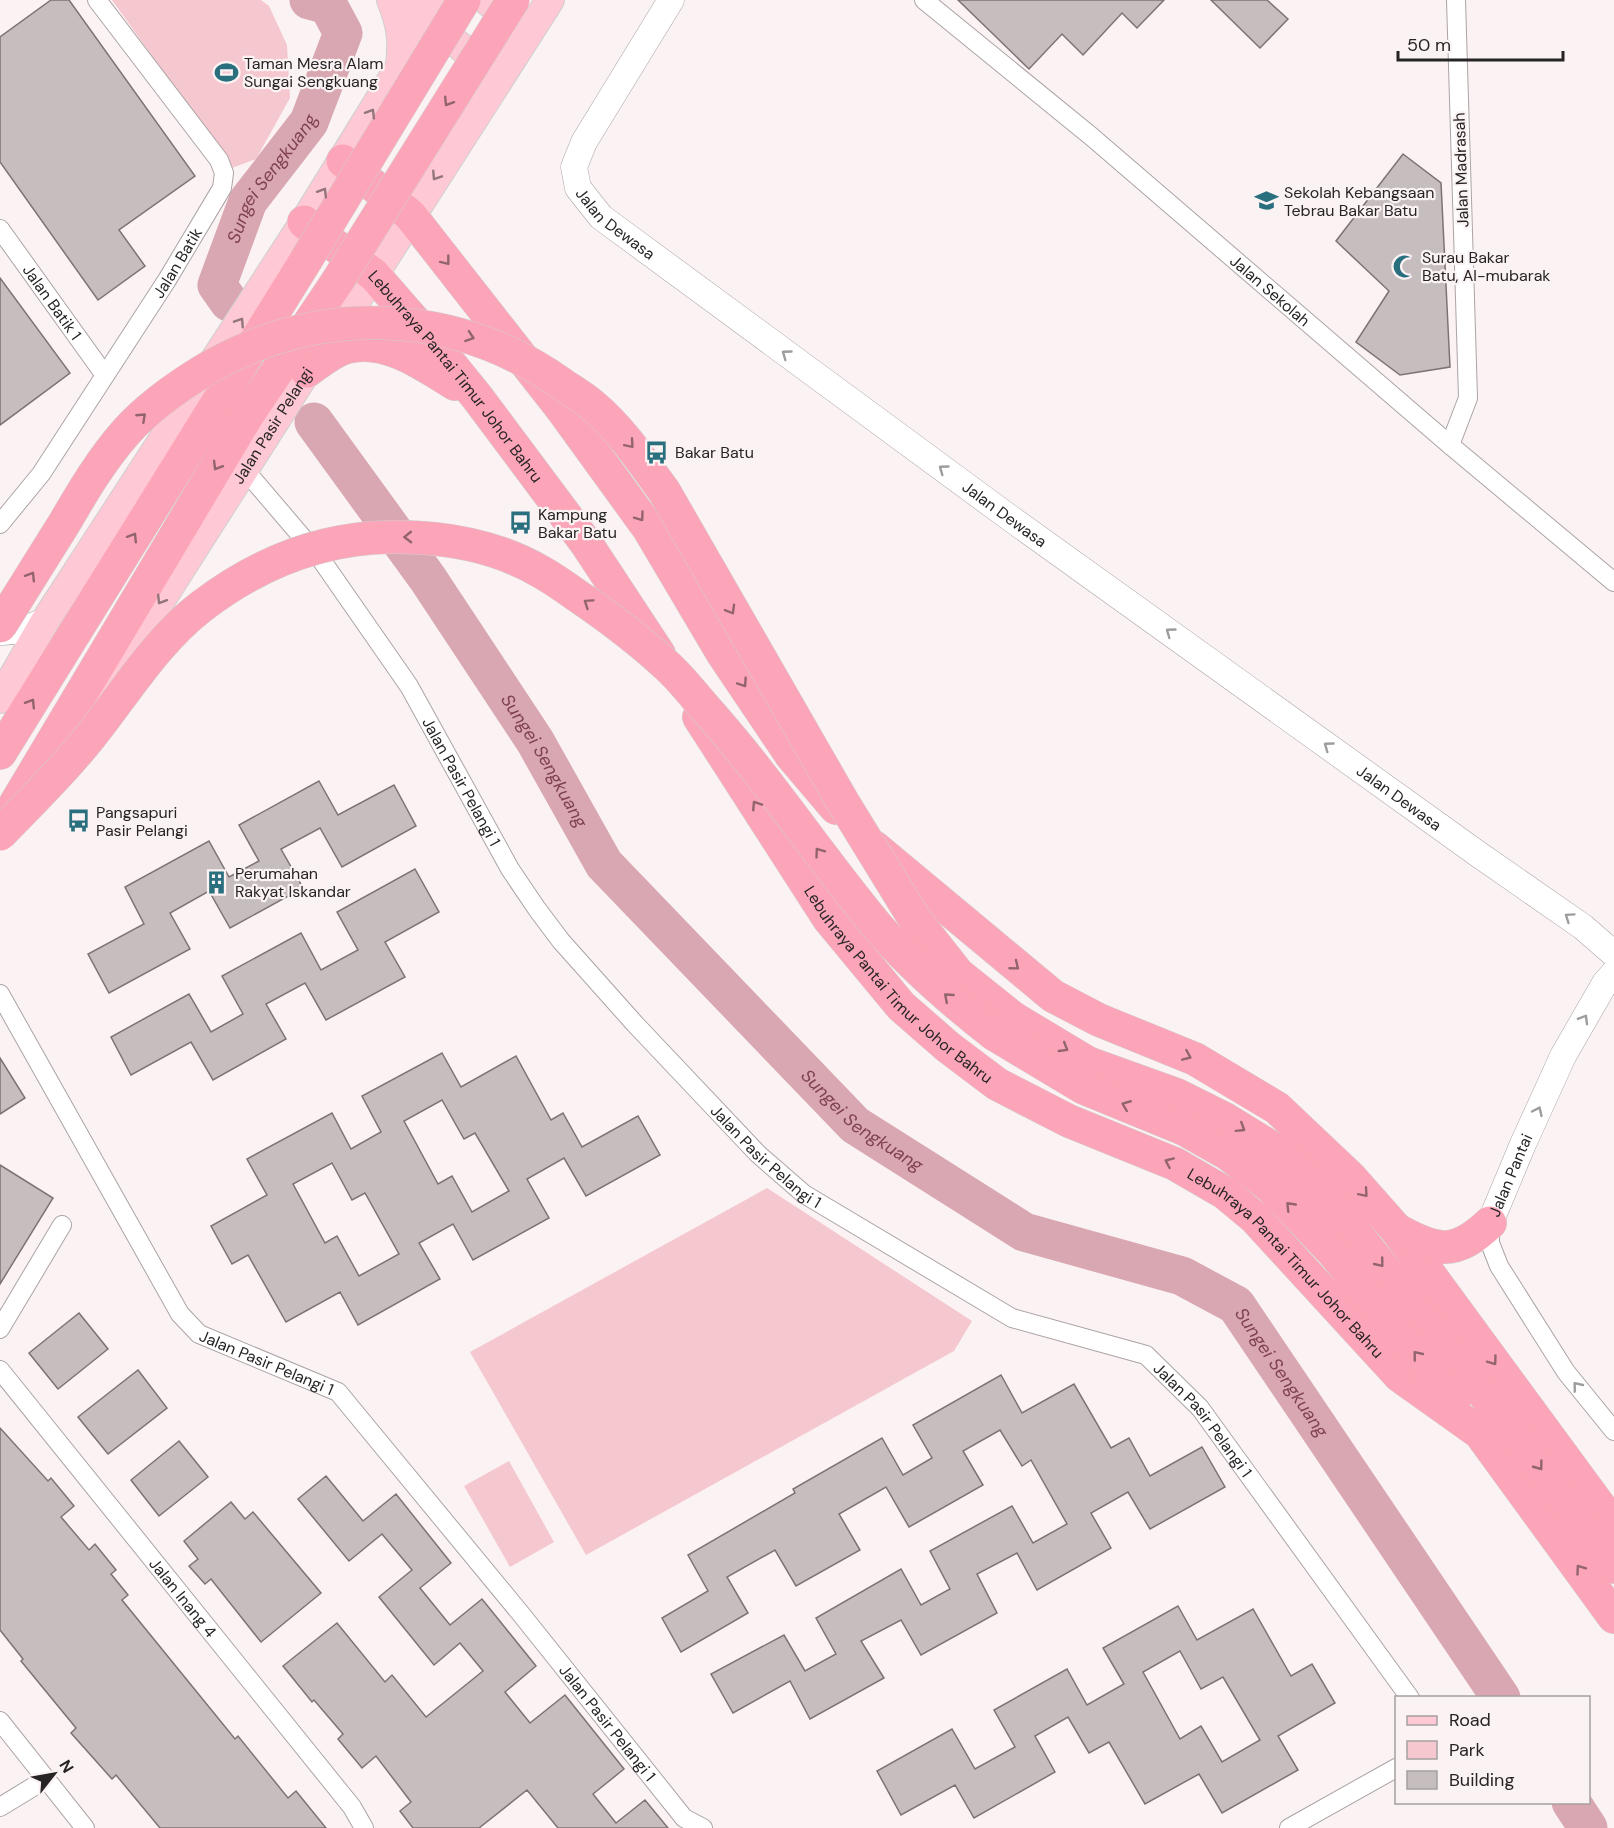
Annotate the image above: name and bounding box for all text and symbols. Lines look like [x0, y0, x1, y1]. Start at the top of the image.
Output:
scale bar [1398, 24, 1563, 62]
text: 50 m [1407, 33, 1451, 57]
place label: Taman Mesra Alam Sungai Sengkuang [244, 53, 384, 92]
sports icon: Taman Mesra Alam Sungai Sengkuang [213, 59, 239, 85]
one-way arrow [444, 96, 455, 107]
one-way arrow [364, 109, 375, 119]
water label: Sungei Sengkuang [221, 110, 323, 246]
street label: Jalan Madrasah [1448, 112, 1474, 228]
one-way arrow [432, 169, 443, 180]
place label: Sekolah Kebangsaan Tebrau Bakar Batu [1284, 182, 1434, 221]
street label: Jalan Dewasa [571, 183, 660, 264]
one-way arrow [316, 187, 327, 198]
school or university icon: Sekolah Kebangsaan Tebrau Bakar Batu [1253, 188, 1279, 214]
street label: Jalan Batik [148, 224, 207, 302]
place label: Surau Bakar Batu, Al-mubarak [1422, 247, 1550, 286]
street label: Jalan Sekolah [1226, 250, 1315, 331]
mosque icon: Surau Bakar Batu, Al-mubarak [1391, 253, 1417, 279]
one-way arrow [439, 254, 450, 265]
street label: Jalan Batik 1 [18, 260, 87, 344]
street label: Lebuhraya Pantai Timur Johor Bahru [364, 266, 548, 487]
one-way arrow [232, 318, 244, 328]
one-way arrow [464, 330, 475, 343]
one-way arrow [782, 350, 793, 361]
street label: Jalan Pasir Pelangi [227, 363, 317, 488]
one-way arrow [136, 413, 146, 424]
one-way arrow [623, 437, 634, 448]
bus stop icon: Bakar Batu [644, 439, 670, 465]
place label: Bakar Batu [675, 442, 754, 463]
one-way arrow [213, 460, 224, 470]
one-way arrow [939, 466, 950, 477]
street label: Jalan Dewasa [958, 476, 1051, 552]
place label: Kampung Bakar Batu [538, 504, 617, 543]
bus stop icon: Kampung Bakar Batu [507, 510, 533, 536]
one-way arrow [633, 510, 644, 521]
one-way arrow [403, 531, 412, 543]
one-way arrow [126, 533, 138, 543]
one-way arrow [24, 572, 36, 582]
one-way arrow [157, 594, 169, 604]
one-way arrow [583, 599, 594, 610]
one-way arrow [724, 604, 736, 614]
one-way arrow [1165, 628, 1176, 639]
one-way arrow [736, 676, 747, 687]
water label: Sungei Sengkuang [495, 689, 594, 833]
one-way arrow [23, 699, 35, 709]
street label: Jalan Pasir Pelangi 1 [418, 714, 506, 849]
one-way arrow [1324, 742, 1335, 753]
street label: Jalan Dewasa [1353, 760, 1446, 835]
one-way arrow [752, 801, 763, 812]
place label: Pangsapuri Pasir Pelangi [96, 802, 188, 841]
bus stop icon: Pangsapuri Pasir Pelangi [65, 808, 91, 834]
one-way arrow [816, 847, 827, 858]
place label: Perumahan Rakyat Iskandar [235, 863, 351, 902]
building icon: Perumahan Rakyat Iskandar [204, 869, 230, 895]
street label: Lebuhraya Pantai Timur Johor Bahru [800, 882, 997, 1088]
one-way arrow [1565, 913, 1576, 924]
one-way arrow [1009, 959, 1020, 970]
one-way arrow [944, 993, 955, 1004]
one-way arrow [1577, 1015, 1588, 1026]
one-way arrow [1058, 1041, 1068, 1053]
one-way arrow [1180, 1049, 1191, 1061]
water label: Sungei Sengkuang [796, 1064, 929, 1178]
street label: Jalan Pasir Pelangi 1 [706, 1100, 825, 1212]
one-way arrow [1121, 1100, 1132, 1112]
one-way arrow [1530, 1107, 1542, 1118]
one-way arrow [1235, 1121, 1245, 1133]
street label: Jalan Pantai [1483, 1130, 1537, 1220]
one-way arrow [1164, 1157, 1175, 1169]
street label: Lebuhraya Pantai Timur Johor Bahru [1184, 1163, 1389, 1362]
one-way arrow [1357, 1186, 1368, 1197]
one-way arrow [1286, 1203, 1297, 1213]
one-way arrow [1372, 1256, 1383, 1267]
water label: Sungei Sengkuang [1229, 1303, 1334, 1443]
street label: Jalan Pasir Pelangi 1 [196, 1325, 337, 1400]
one-way arrow [1413, 1350, 1424, 1361]
one-way arrow [1485, 1354, 1496, 1365]
street label: Jalan Pasir Pelangi 1 [1149, 1358, 1257, 1481]
one-way arrow [1574, 1381, 1585, 1392]
one-way arrow [1531, 1460, 1542, 1471]
street label: Jalan Inang 4 [145, 1553, 222, 1642]
one-way arrow [1576, 1565, 1587, 1576]
street label: Jalan Pasir Pelangi 1 [555, 1660, 661, 1785]
legend [1395, 1696, 1590, 1804]
text: Road [1449, 1708, 1491, 1732]
text: Park [1449, 1738, 1485, 1762]
north arrow [24, 1744, 84, 1804]
text: N [54, 1756, 78, 1777]
text: Building [1449, 1768, 1514, 1792]

